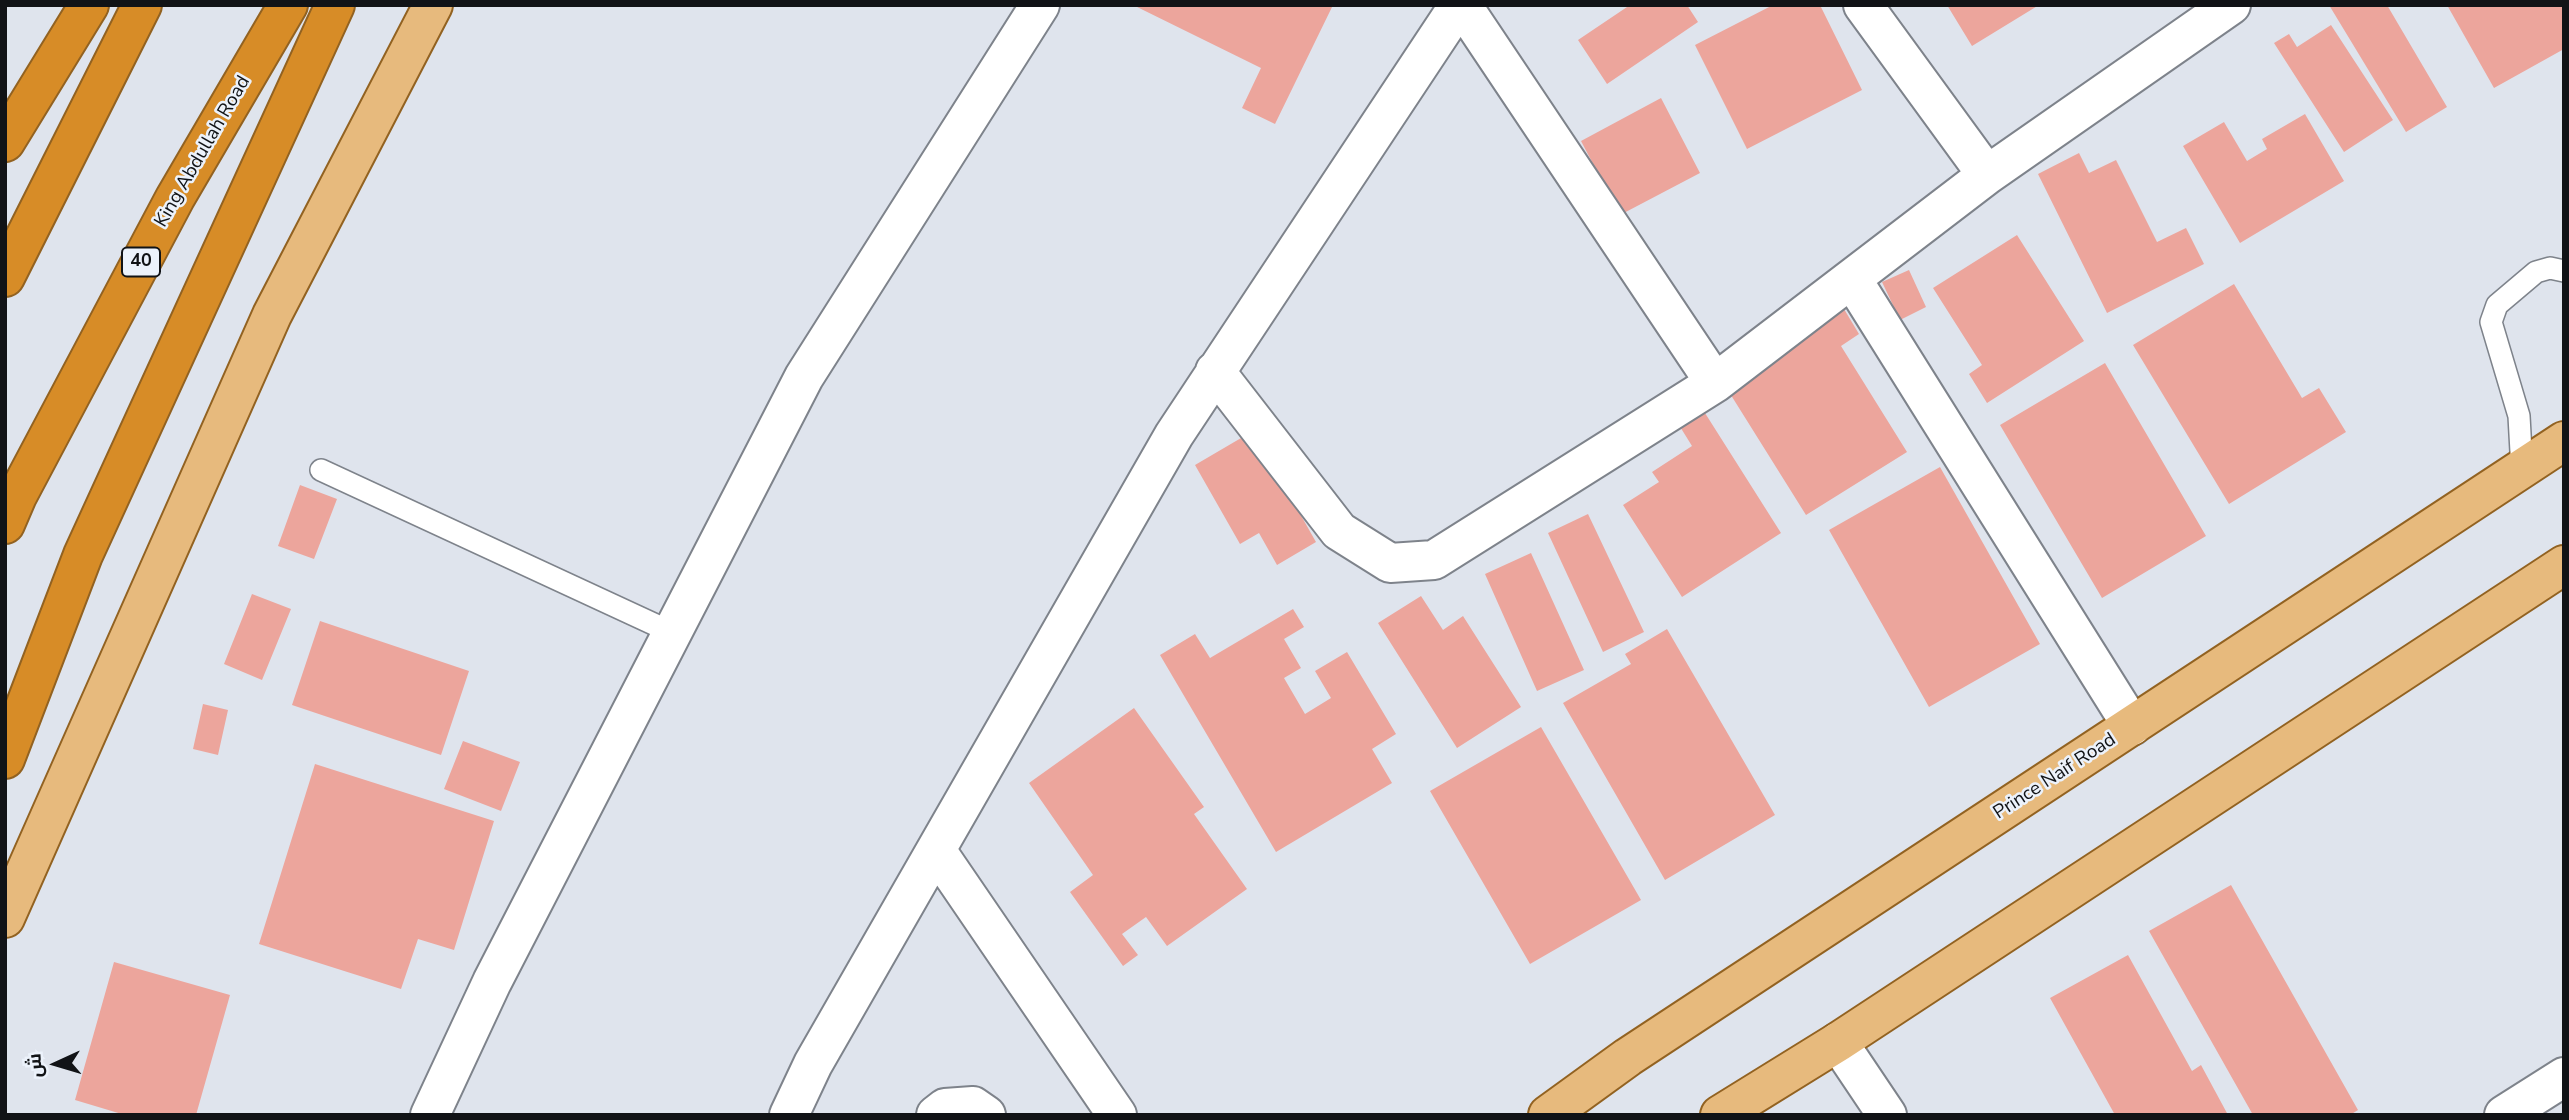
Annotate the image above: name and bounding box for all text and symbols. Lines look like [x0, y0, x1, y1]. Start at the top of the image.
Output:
street label: King Abdullah Road [150, 72, 256, 232]
road number: 40 [122, 248, 160, 276]
street label: Prince Naif Road [1990, 729, 2120, 825]
north arrow [21, 1029, 91, 1099]
text: ش [21, 1052, 49, 1079]

